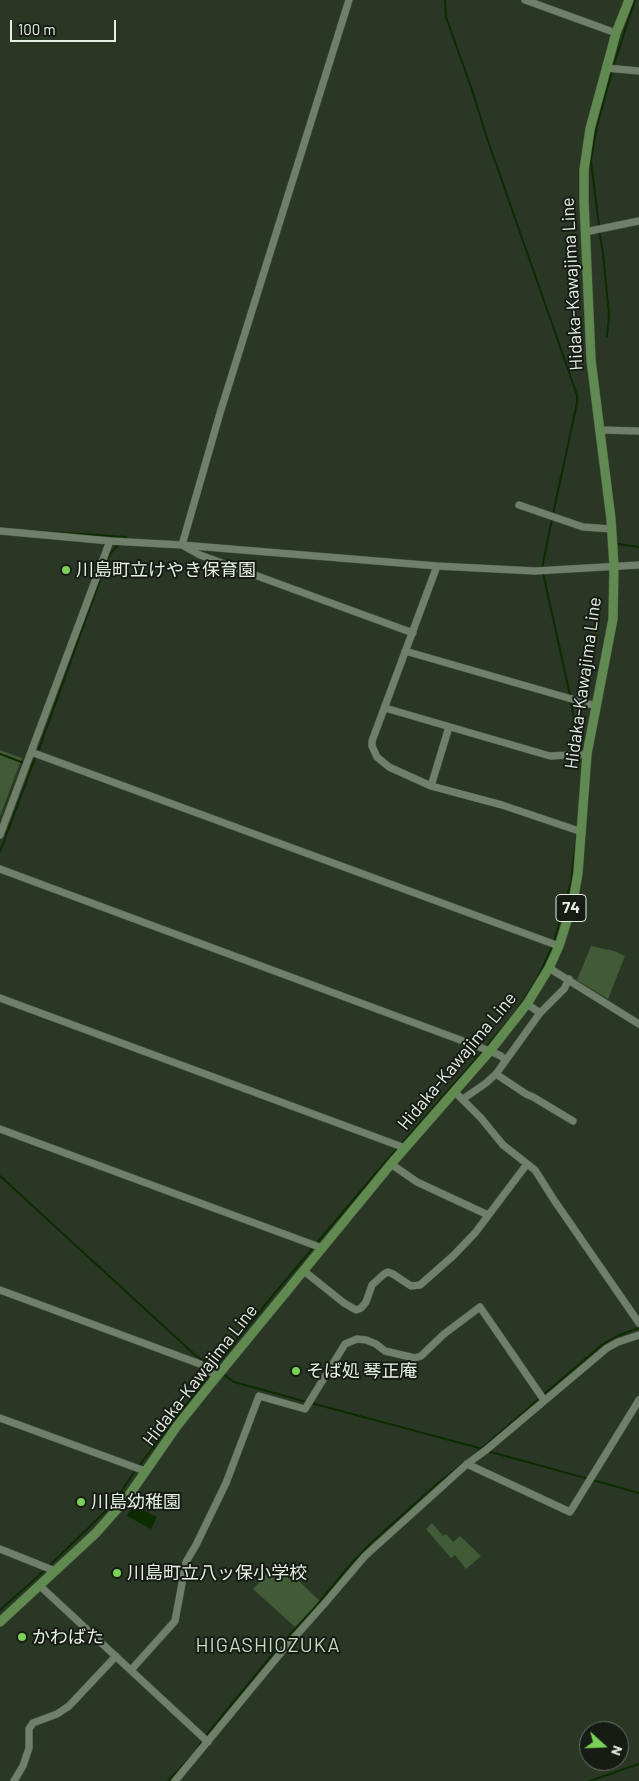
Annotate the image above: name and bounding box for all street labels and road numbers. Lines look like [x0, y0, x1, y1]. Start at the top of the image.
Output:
street label: Hidaka-Kawajima Line [557, 197, 587, 371]
street label: Hidaka-Kawajima Line [560, 596, 606, 770]
road number: 74 [556, 894, 586, 921]
street label: Hidaka-Kawajima Line [393, 988, 521, 1134]
street label: Hidaka-Kawajima Line [138, 1300, 262, 1450]

